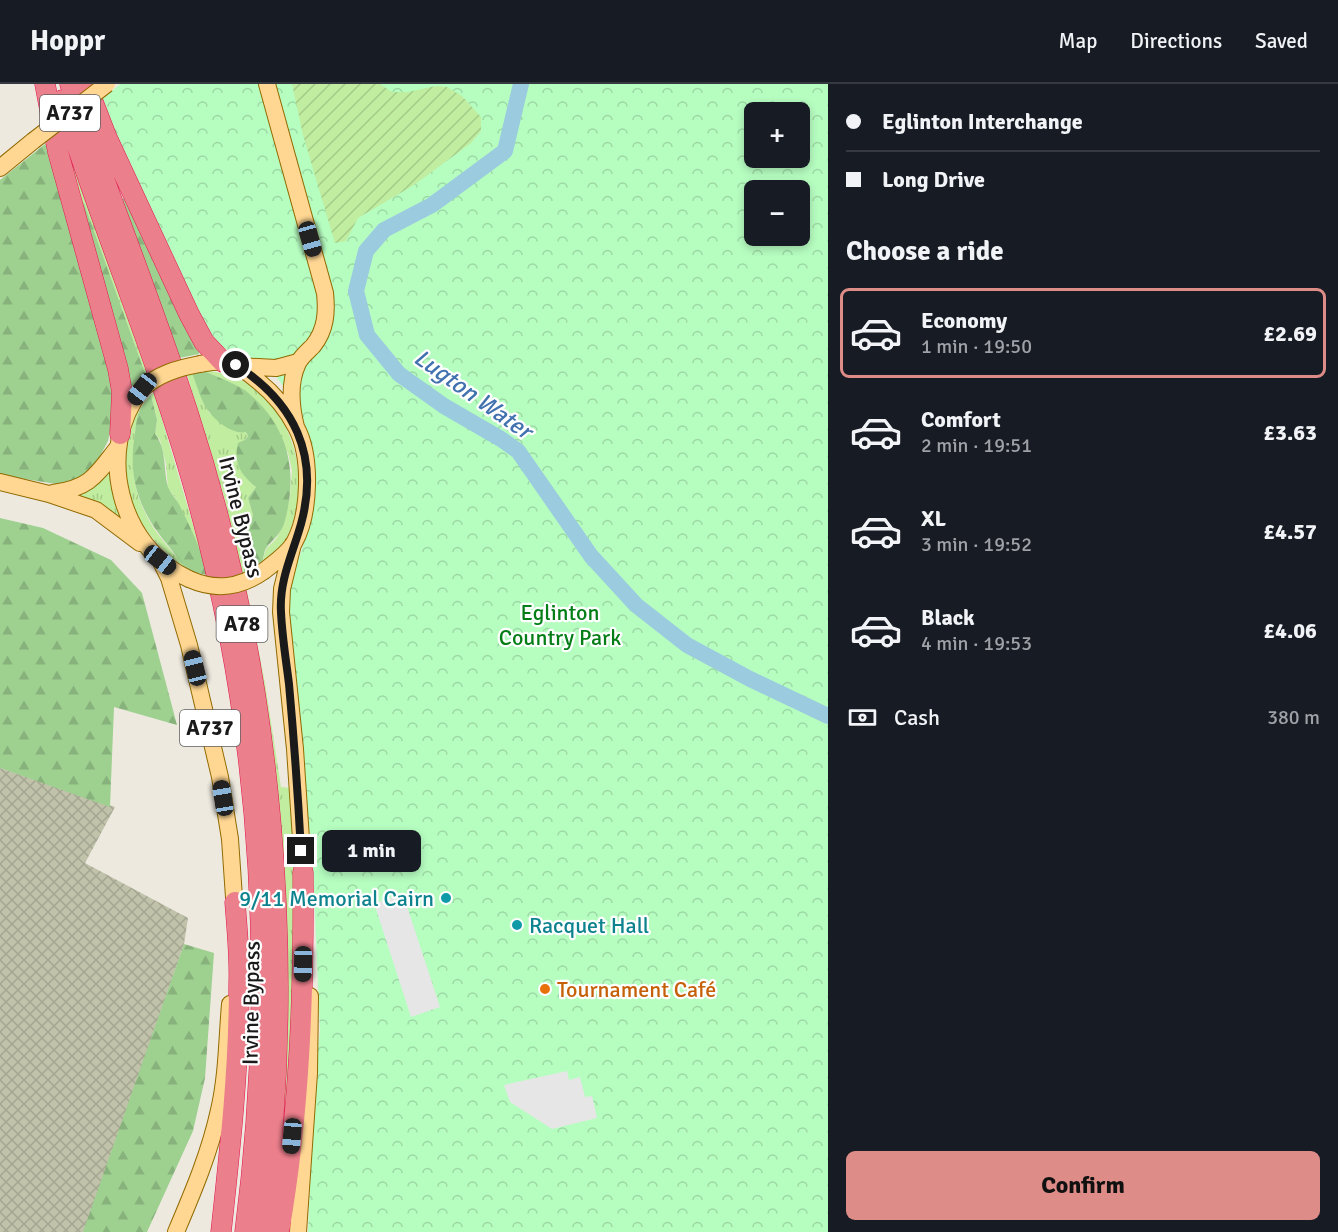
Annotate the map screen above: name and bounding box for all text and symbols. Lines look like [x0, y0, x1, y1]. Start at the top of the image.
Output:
text: Hoppr [30, 24, 105, 58]
text: Map [1059, 28, 1097, 54]
text: Directions [1130, 28, 1222, 54]
text: Saved [1255, 28, 1308, 54]
road number: A737 [40, 95, 100, 131]
map controls [744, 102, 810, 246]
button: + [744, 102, 810, 168]
text: Eglinton Interchange [882, 108, 1083, 135]
text: Long Drive [882, 166, 985, 193]
button: − [744, 180, 810, 246]
car [296, 219, 324, 259]
text: Choose a ride [846, 235, 1004, 268]
icon: car [849, 306, 903, 360]
text: Economy [921, 307, 1007, 334]
text: £2.69 [1263, 320, 1317, 347]
text: 1 min · 19:50 [921, 334, 1032, 359]
water label: Lugton Water [408, 342, 540, 447]
route start [222, 351, 249, 378]
car [124, 369, 160, 409]
icon: car [849, 405, 903, 459]
text: Comfort [921, 406, 1001, 433]
text: £3.63 [1263, 419, 1317, 446]
text: 2 min · 19:51 [921, 433, 1032, 458]
street label: Irvine Bypass [213, 454, 269, 580]
icon: car [849, 504, 903, 558]
text: XL [921, 505, 946, 532]
text: £4.57 [1263, 518, 1317, 545]
text: 3 min · 19:52 [921, 532, 1032, 557]
car [140, 542, 180, 578]
park label: Eglinton Country Park [499, 599, 621, 651]
icon: car [849, 603, 903, 657]
text: Black [921, 604, 975, 631]
road number: A78 [216, 606, 268, 642]
text: £4.06 [1263, 617, 1317, 644]
text: 4 min · 19:53 [921, 631, 1032, 656]
car [182, 648, 208, 688]
icon: cash [846, 701, 879, 734]
text: Cash [894, 704, 940, 731]
text: 380 m [1267, 705, 1320, 730]
road number: A737 [180, 710, 240, 746]
car [211, 779, 235, 817]
callout: 1 min [322, 830, 421, 872]
route end [287, 837, 314, 864]
text: 1 min [347, 838, 396, 863]
place label: 9/11 Memorial Cairn [239, 885, 434, 912]
marker: 9/11 Memorial Cairn [439, 891, 453, 905]
place label: Racquet Hall [529, 912, 649, 939]
marker: Racquet Hall [510, 918, 524, 932]
street label: Irvine Bypass [236, 941, 266, 1065]
car [294, 946, 312, 982]
place label: Tournament Café [557, 976, 716, 1003]
marker: Tournament Café [538, 982, 552, 996]
car [281, 1117, 303, 1155]
button: Confirm [846, 1151, 1320, 1220]

